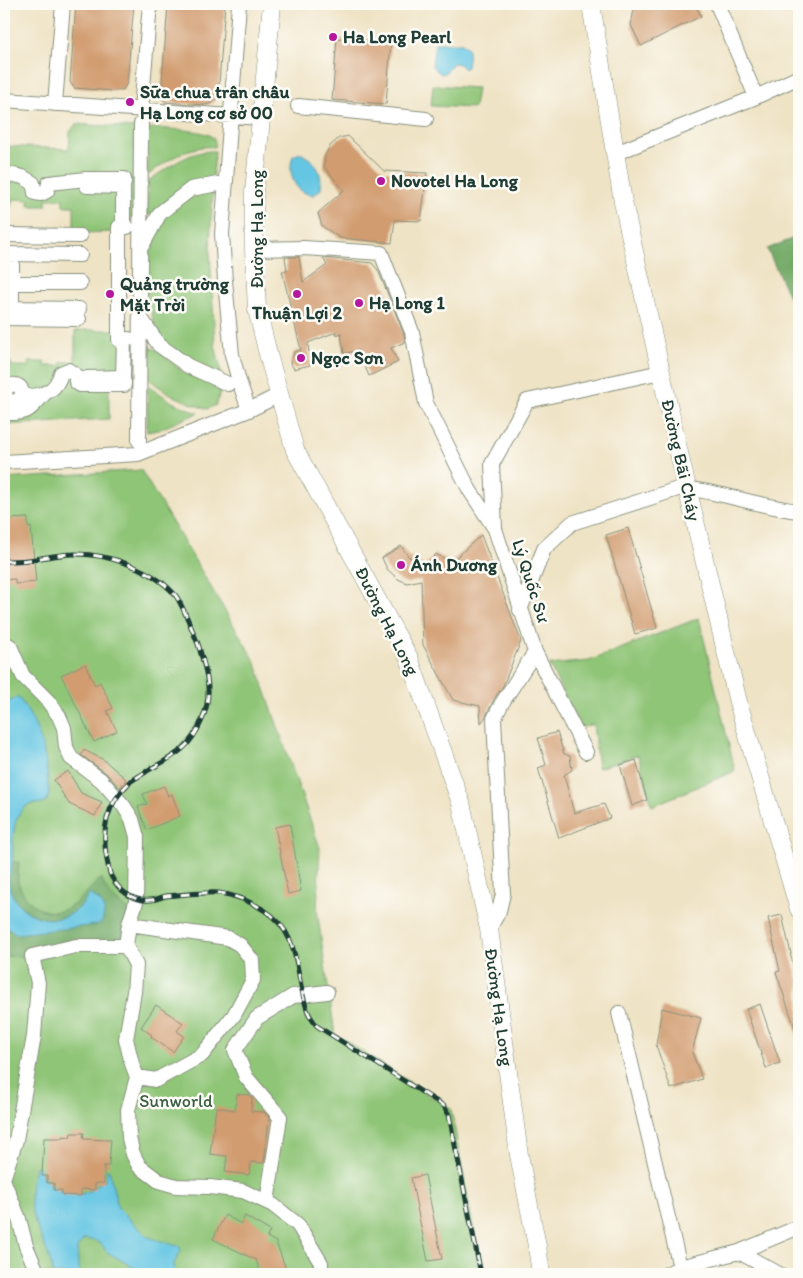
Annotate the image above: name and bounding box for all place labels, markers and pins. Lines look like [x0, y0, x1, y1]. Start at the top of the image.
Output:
place label: Ha Long Pearl [343, 26, 452, 48]
marker: Ha Long Pearl [327, 31, 339, 43]
place label: Sữa chua trân châu Hạ Long cơ sở 00 [140, 81, 289, 124]
marker: Sữa chua trân châu Hạ Long cơ sở 00 [124, 96, 136, 108]
place label: Novotel Ha Long [391, 170, 519, 192]
marker: Novotel Ha Long [375, 175, 387, 187]
place label: Quảng trường Mặt Trời [120, 273, 230, 316]
marker: Quảng trường Mặt Trời [104, 288, 116, 300]
marker: Thuận Lợi 2 [291, 288, 303, 300]
place label: Hạ Long 1 [369, 292, 446, 314]
marker: Hạ Long 1 [353, 297, 365, 309]
place label: Thuận Lợi 2 [251, 302, 342, 324]
place label: Ngọc Sơn [311, 347, 384, 369]
marker: Ngọc Sơn [295, 352, 307, 364]
place label: Ánh Dương [410, 554, 498, 576]
marker: Ánh Dương [395, 559, 407, 571]

